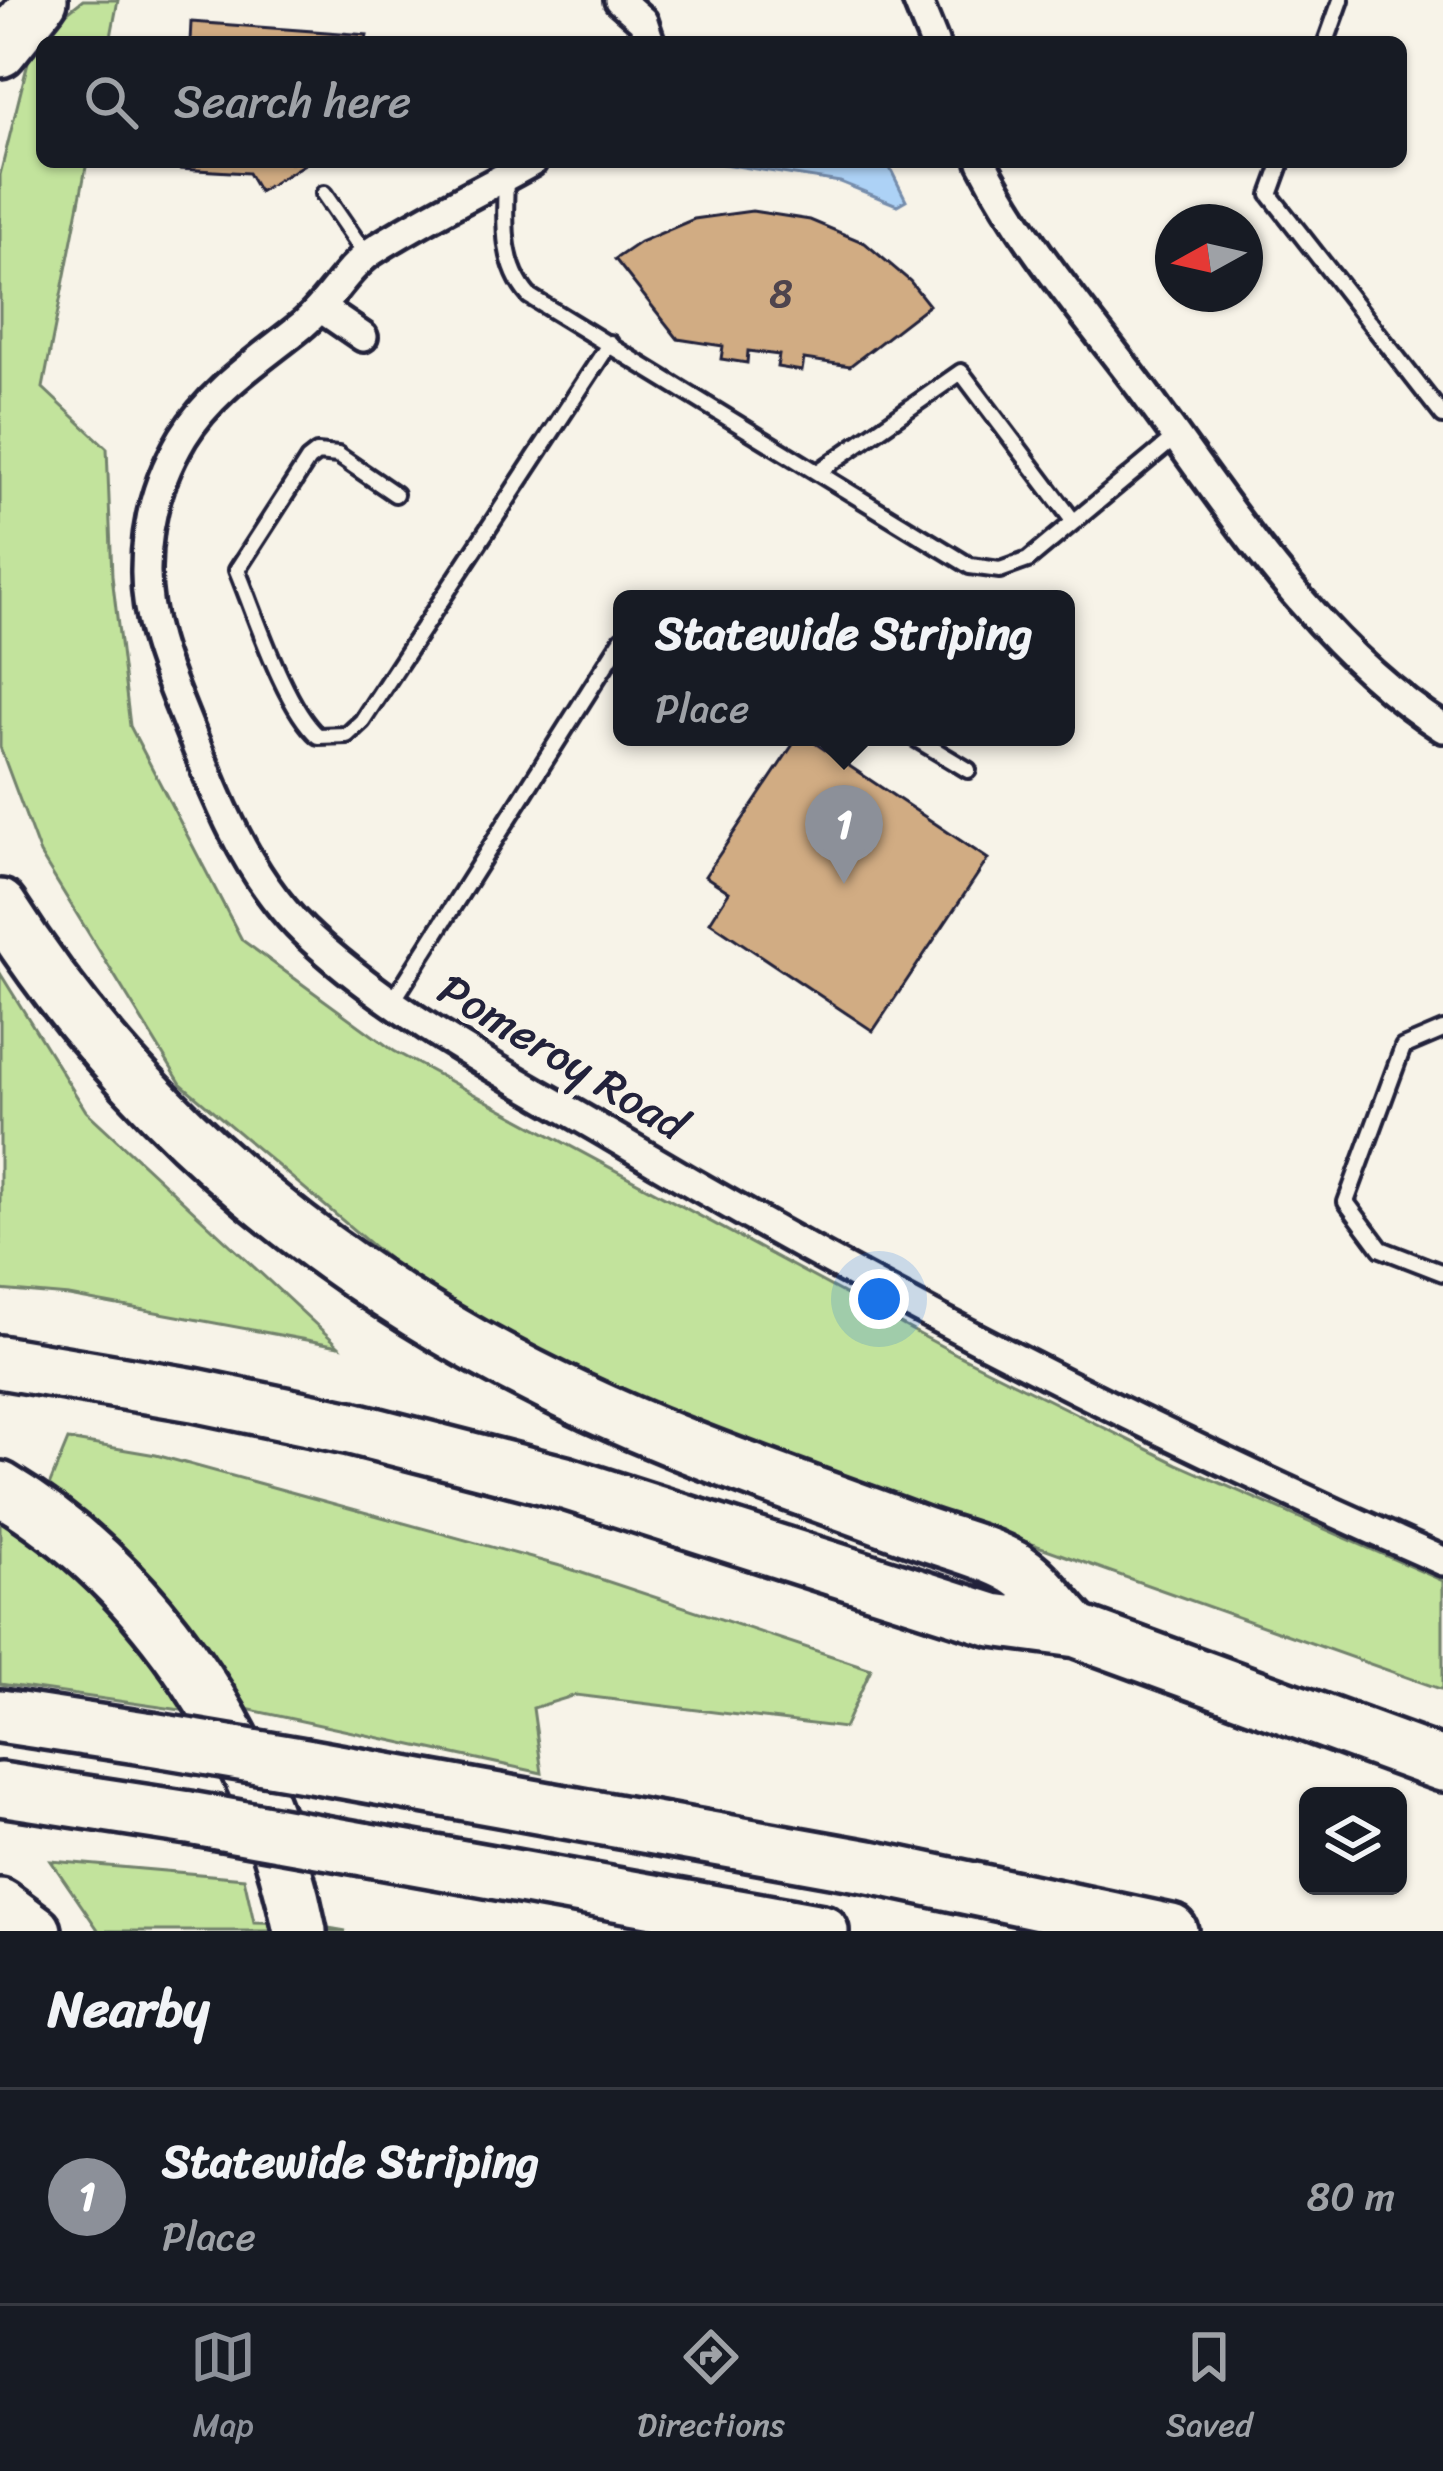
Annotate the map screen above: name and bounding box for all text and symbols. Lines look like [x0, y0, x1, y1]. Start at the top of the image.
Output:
search box [36, 36, 1407, 168]
text: Search here [174, 62, 411, 142]
icon: search [78, 69, 144, 135]
north arrow [1155, 204, 1263, 312]
house number: 8 [769, 259, 793, 328]
popup [613, 590, 1075, 746]
text: Statewide Striping [655, 594, 1033, 674]
text: Place [655, 674, 749, 743]
pin: 1 [805, 785, 883, 884]
street label: Pomeroy Road [422, 951, 706, 1165]
your location [849, 1269, 909, 1329]
map controls [1299, 1787, 1407, 1895]
button: layers [1299, 1787, 1407, 1895]
text: Nearby [48, 1964, 209, 2054]
text: Statewide Striping [162, 2122, 539, 2202]
text: 1 [79, 2162, 95, 2231]
text: 80 m [1307, 2162, 1395, 2231]
text: Place [162, 2202, 256, 2271]
tab: Map [190, 2324, 256, 2454]
tab: Directions [637, 2324, 785, 2454]
tab: Saved [1166, 2324, 1253, 2454]

